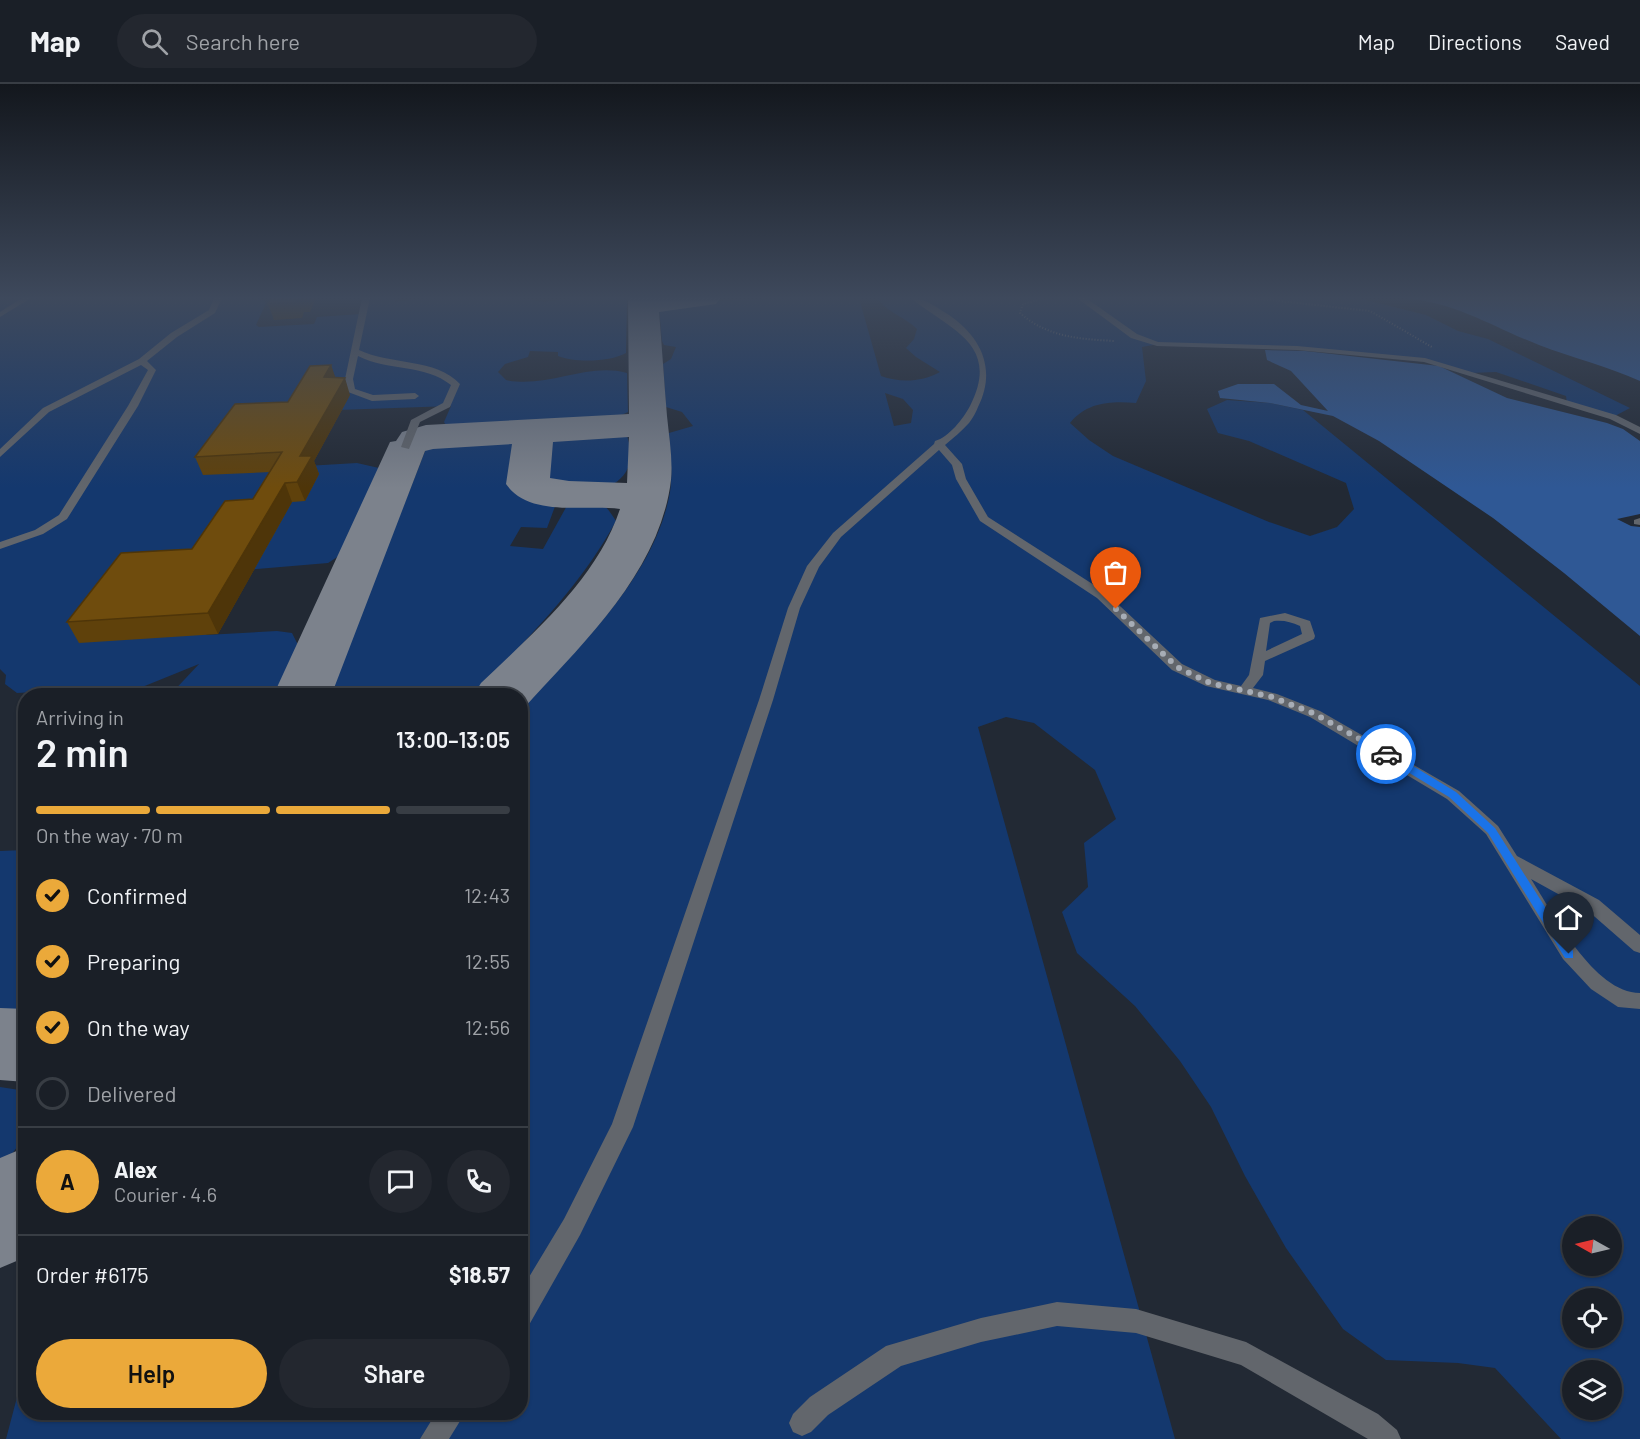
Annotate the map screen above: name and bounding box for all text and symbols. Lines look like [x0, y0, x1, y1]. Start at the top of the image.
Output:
search box [117, 14, 537, 68]
text: Map [30, 24, 81, 58]
icon: search [138, 25, 171, 58]
text: Search here [186, 28, 300, 54]
text: Map [1358, 29, 1395, 54]
text: Directions [1428, 29, 1522, 54]
text: Saved [1555, 29, 1610, 54]
pin [1090, 547, 1141, 609]
icon: bag [1099, 556, 1132, 589]
text: Arriving in [36, 705, 124, 729]
courier [1356, 724, 1416, 784]
text: 13:00–13:05 [396, 726, 510, 752]
text: 2 min [36, 728, 129, 775]
icon: car [1370, 738, 1403, 771]
text: On the way · 70 m [36, 823, 183, 847]
icon: check [36, 879, 69, 912]
text: Confirmed [87, 882, 187, 908]
text: 12:43 [464, 883, 510, 907]
pin [1543, 892, 1594, 954]
icon: home [1552, 901, 1585, 934]
icon: check [36, 945, 69, 978]
text: Preparing [87, 948, 180, 974]
text: 12:55 [465, 949, 510, 973]
icon: check [36, 1011, 69, 1044]
text: On the way [87, 1014, 190, 1040]
text: 12:56 [465, 1015, 510, 1039]
text: Delivered [87, 1080, 176, 1106]
button: chat [369, 1150, 432, 1213]
button: phone [447, 1150, 510, 1213]
text: Alex [114, 1156, 157, 1182]
text: A [60, 1168, 75, 1194]
text: Courier · 4.6 [114, 1182, 217, 1206]
north arrow [1562, 1216, 1622, 1276]
map controls [1562, 1216, 1622, 1420]
text: Order #6175 [36, 1261, 149, 1287]
text: $18.57 [449, 1261, 510, 1287]
button: locate [1562, 1288, 1622, 1348]
button: Help [36, 1339, 267, 1408]
button: Share [279, 1339, 510, 1408]
button: layers [1562, 1360, 1622, 1420]

